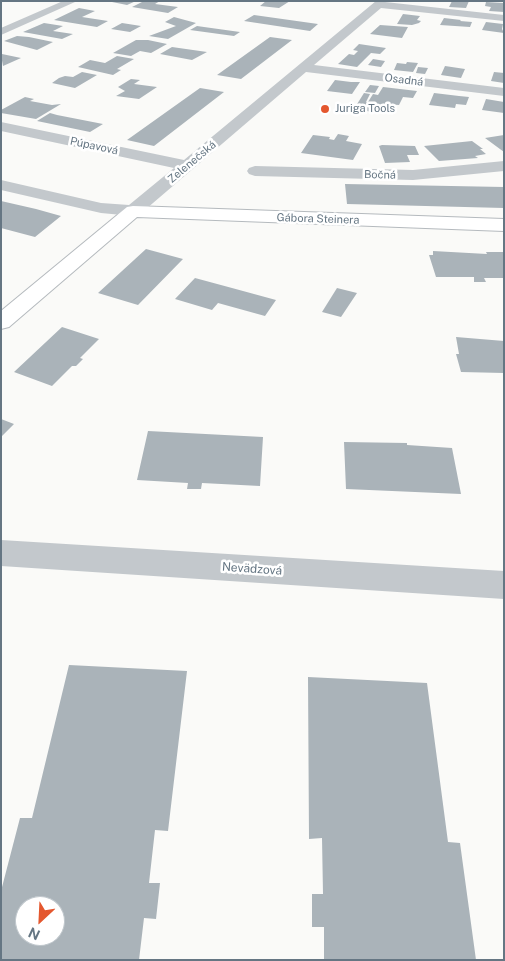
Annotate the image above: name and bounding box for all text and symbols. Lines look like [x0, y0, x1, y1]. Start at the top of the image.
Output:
street label: Osadná [384, 71, 424, 89]
place label: Juriga Tools [335, 102, 395, 116]
marker: Juriga Tools [319, 103, 331, 115]
street label: Púpavová [69, 134, 119, 158]
street label: Zelenečská [165, 138, 219, 186]
street label: Bočná [364, 168, 396, 182]
street label: Gábora Steinera [276, 211, 360, 227]
street label: Nevädzová [221, 560, 283, 578]
north arrow [15, 896, 65, 946]
text: N [26, 924, 42, 943]

